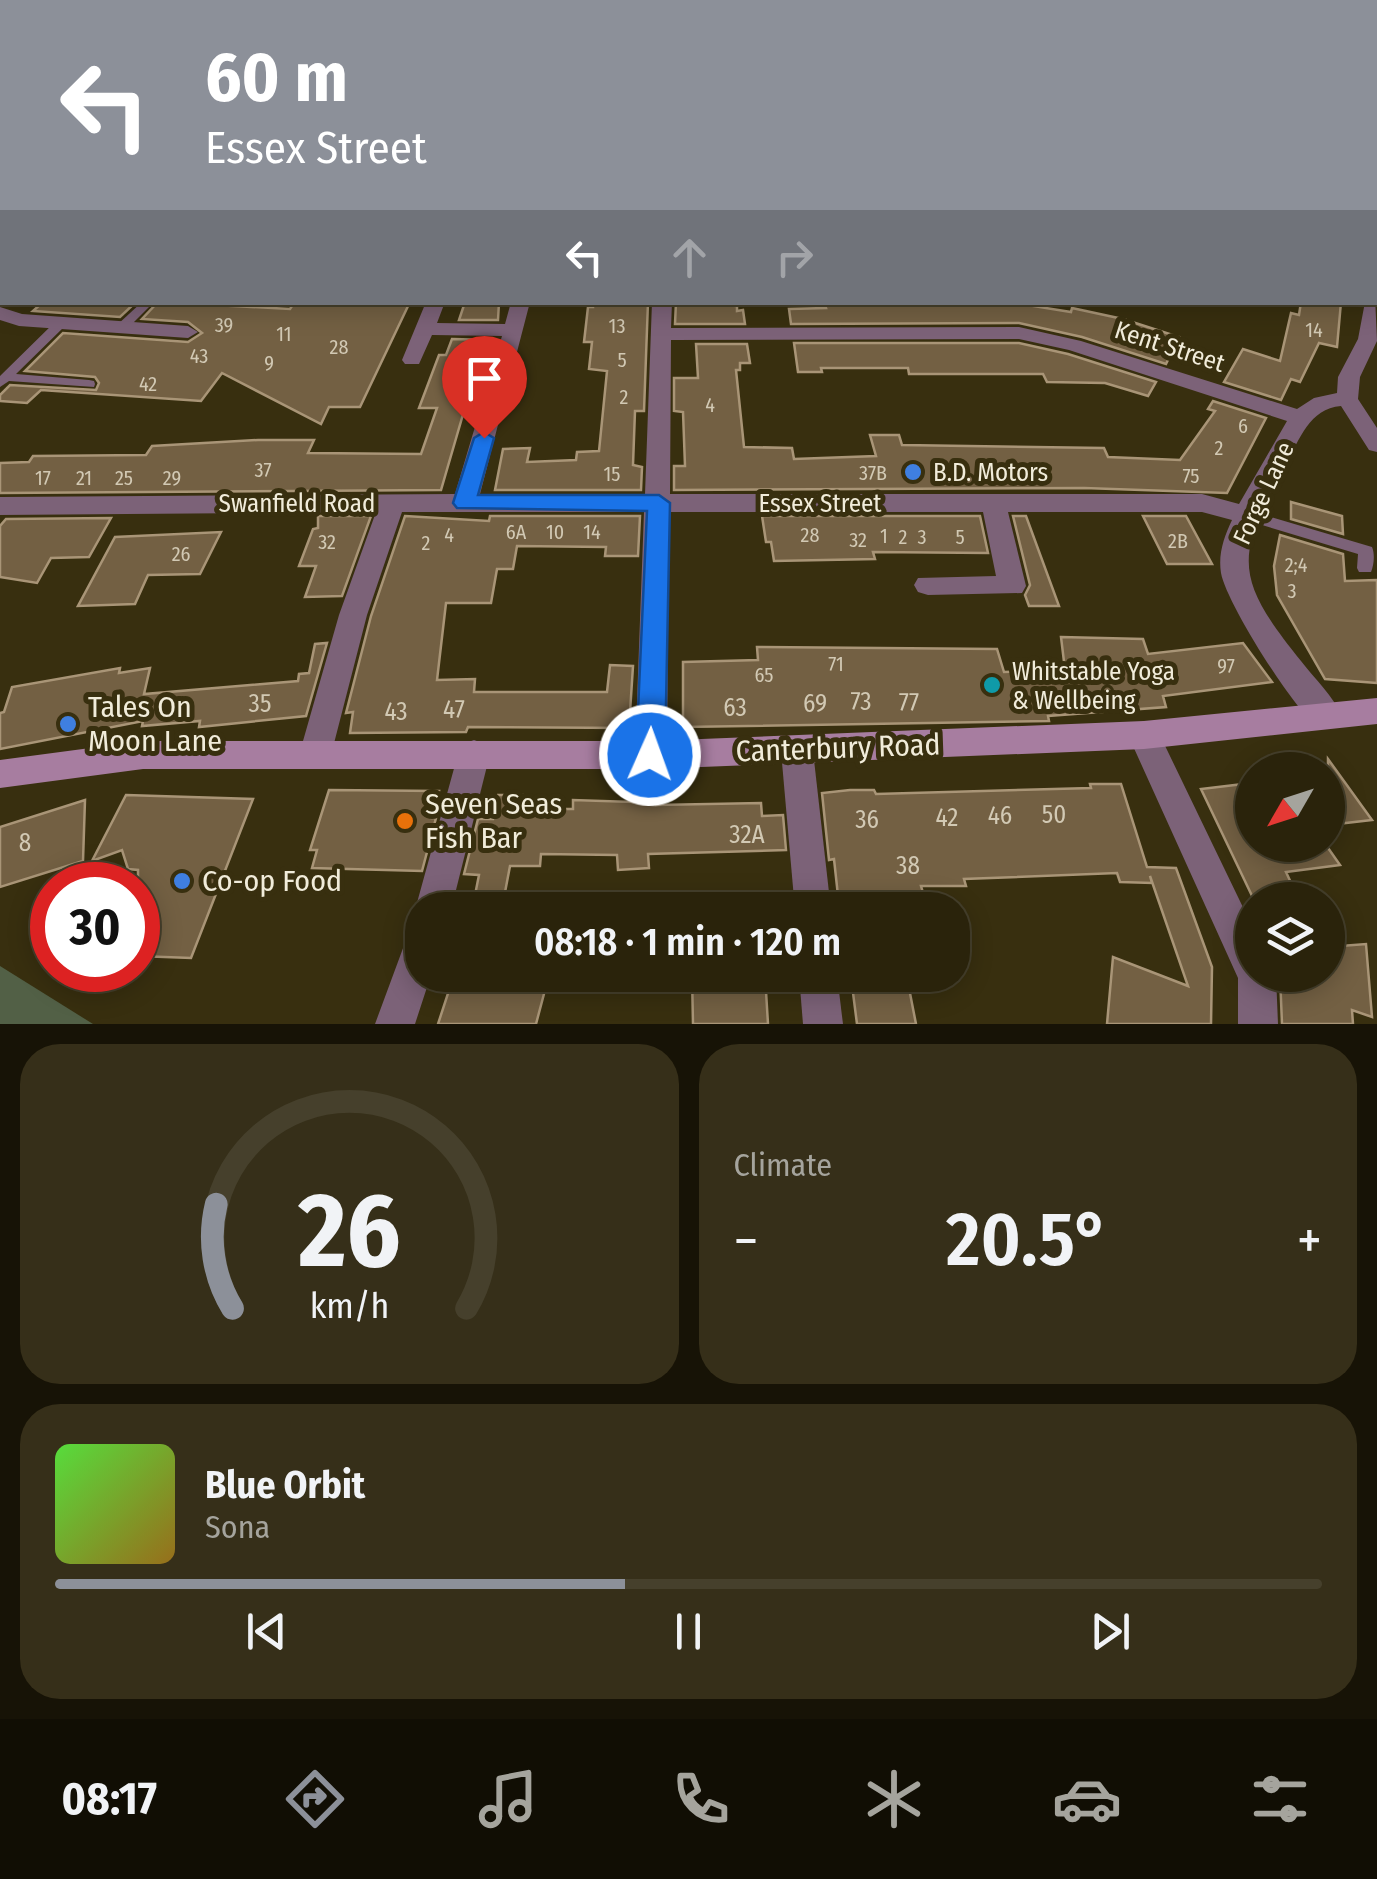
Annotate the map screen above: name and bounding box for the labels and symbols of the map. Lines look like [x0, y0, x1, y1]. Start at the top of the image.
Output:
house number: 39 [215, 313, 233, 337]
house number: 13 [609, 314, 625, 338]
street label: Kent Street [1111, 315, 1229, 379]
house number: 14 [1305, 318, 1323, 342]
house number: 11 [276, 322, 292, 346]
house number: 28 [330, 335, 348, 359]
pin [442, 336, 527, 439]
house number: 43 [190, 344, 208, 368]
house number: 5 [617, 348, 627, 372]
house number: 9 [264, 351, 274, 375]
house number: 42 [139, 372, 157, 396]
house number: 2 [620, 385, 629, 409]
house number: 4 [705, 393, 715, 417]
house number: 6 [1238, 414, 1248, 438]
house number: 2 [1215, 436, 1224, 460]
street label: Forge Lane [1227, 437, 1301, 550]
house number: 37 [254, 458, 272, 482]
place label: B.D. Motors [933, 458, 1048, 488]
house number: 37B [859, 461, 887, 485]
marker: B.D. Motors [902, 461, 924, 483]
house number: 15 [604, 462, 620, 486]
house number: 75 [1183, 464, 1200, 488]
house number: 17 [35, 466, 51, 490]
house number: 21 [76, 466, 92, 490]
house number: 25 [115, 466, 133, 490]
house number: 29 [163, 466, 181, 490]
street label: Swanfield Road [219, 489, 375, 519]
street label: Essex Street [758, 489, 882, 519]
house number: 6A [506, 520, 527, 544]
house number: 10 [546, 520, 564, 544]
house number: 14 [583, 520, 601, 544]
house number: 4 [444, 523, 454, 547]
house number: 28 [801, 523, 819, 547]
house number: 1 [880, 524, 888, 548]
house number: 2 [899, 525, 908, 549]
house number: 3 [917, 525, 927, 549]
house number: 5 [955, 525, 965, 549]
house number: 32 [849, 528, 867, 552]
house number: 2B [1168, 529, 1188, 553]
house number: 32 [318, 530, 336, 554]
house number: 2 [422, 531, 431, 555]
house number: 26 [172, 542, 190, 566]
house number: 2;4 [1285, 553, 1308, 577]
house number: 3 [1287, 579, 1297, 603]
house number: 71 [828, 652, 844, 676]
house number: 97 [1217, 654, 1235, 678]
place label: Whitstable Yoga & Wellbeing [1012, 657, 1175, 716]
house number: 65 [755, 663, 774, 687]
marker: Whitstable Yoga & Wellbeing [981, 674, 1003, 696]
house number: 73 [850, 687, 872, 717]
house number: 77 [899, 688, 919, 718]
place label: Tales On Moon Lane [88, 689, 222, 759]
house number: 35 [249, 689, 271, 719]
house number: 69 [803, 689, 827, 719]
house number: 63 [723, 693, 747, 723]
house number: 47 [443, 695, 465, 725]
house number: 43 [384, 697, 408, 727]
position arrow [598, 703, 702, 807]
marker: Tales On Moon Lane [57, 713, 79, 735]
street label: Canterbury Road [735, 726, 941, 770]
north arrow [1235, 752, 1345, 862]
place label: Seven Seas Fish Bar [425, 786, 562, 856]
house number: 50 [1042, 800, 1066, 830]
house number: 46 [988, 801, 1012, 831]
house number: 42 [936, 803, 958, 833]
house number: 36 [855, 805, 879, 835]
marker: Seven Seas Fish Bar [394, 810, 416, 832]
house number: 32A [729, 820, 765, 850]
house number: 8 [19, 828, 31, 858]
house number: 38 [896, 851, 920, 881]
speed limit sign: 30 [30, 862, 160, 992]
place label: Co-op Food [202, 863, 342, 899]
marker: Co-op Food [171, 870, 193, 892]

